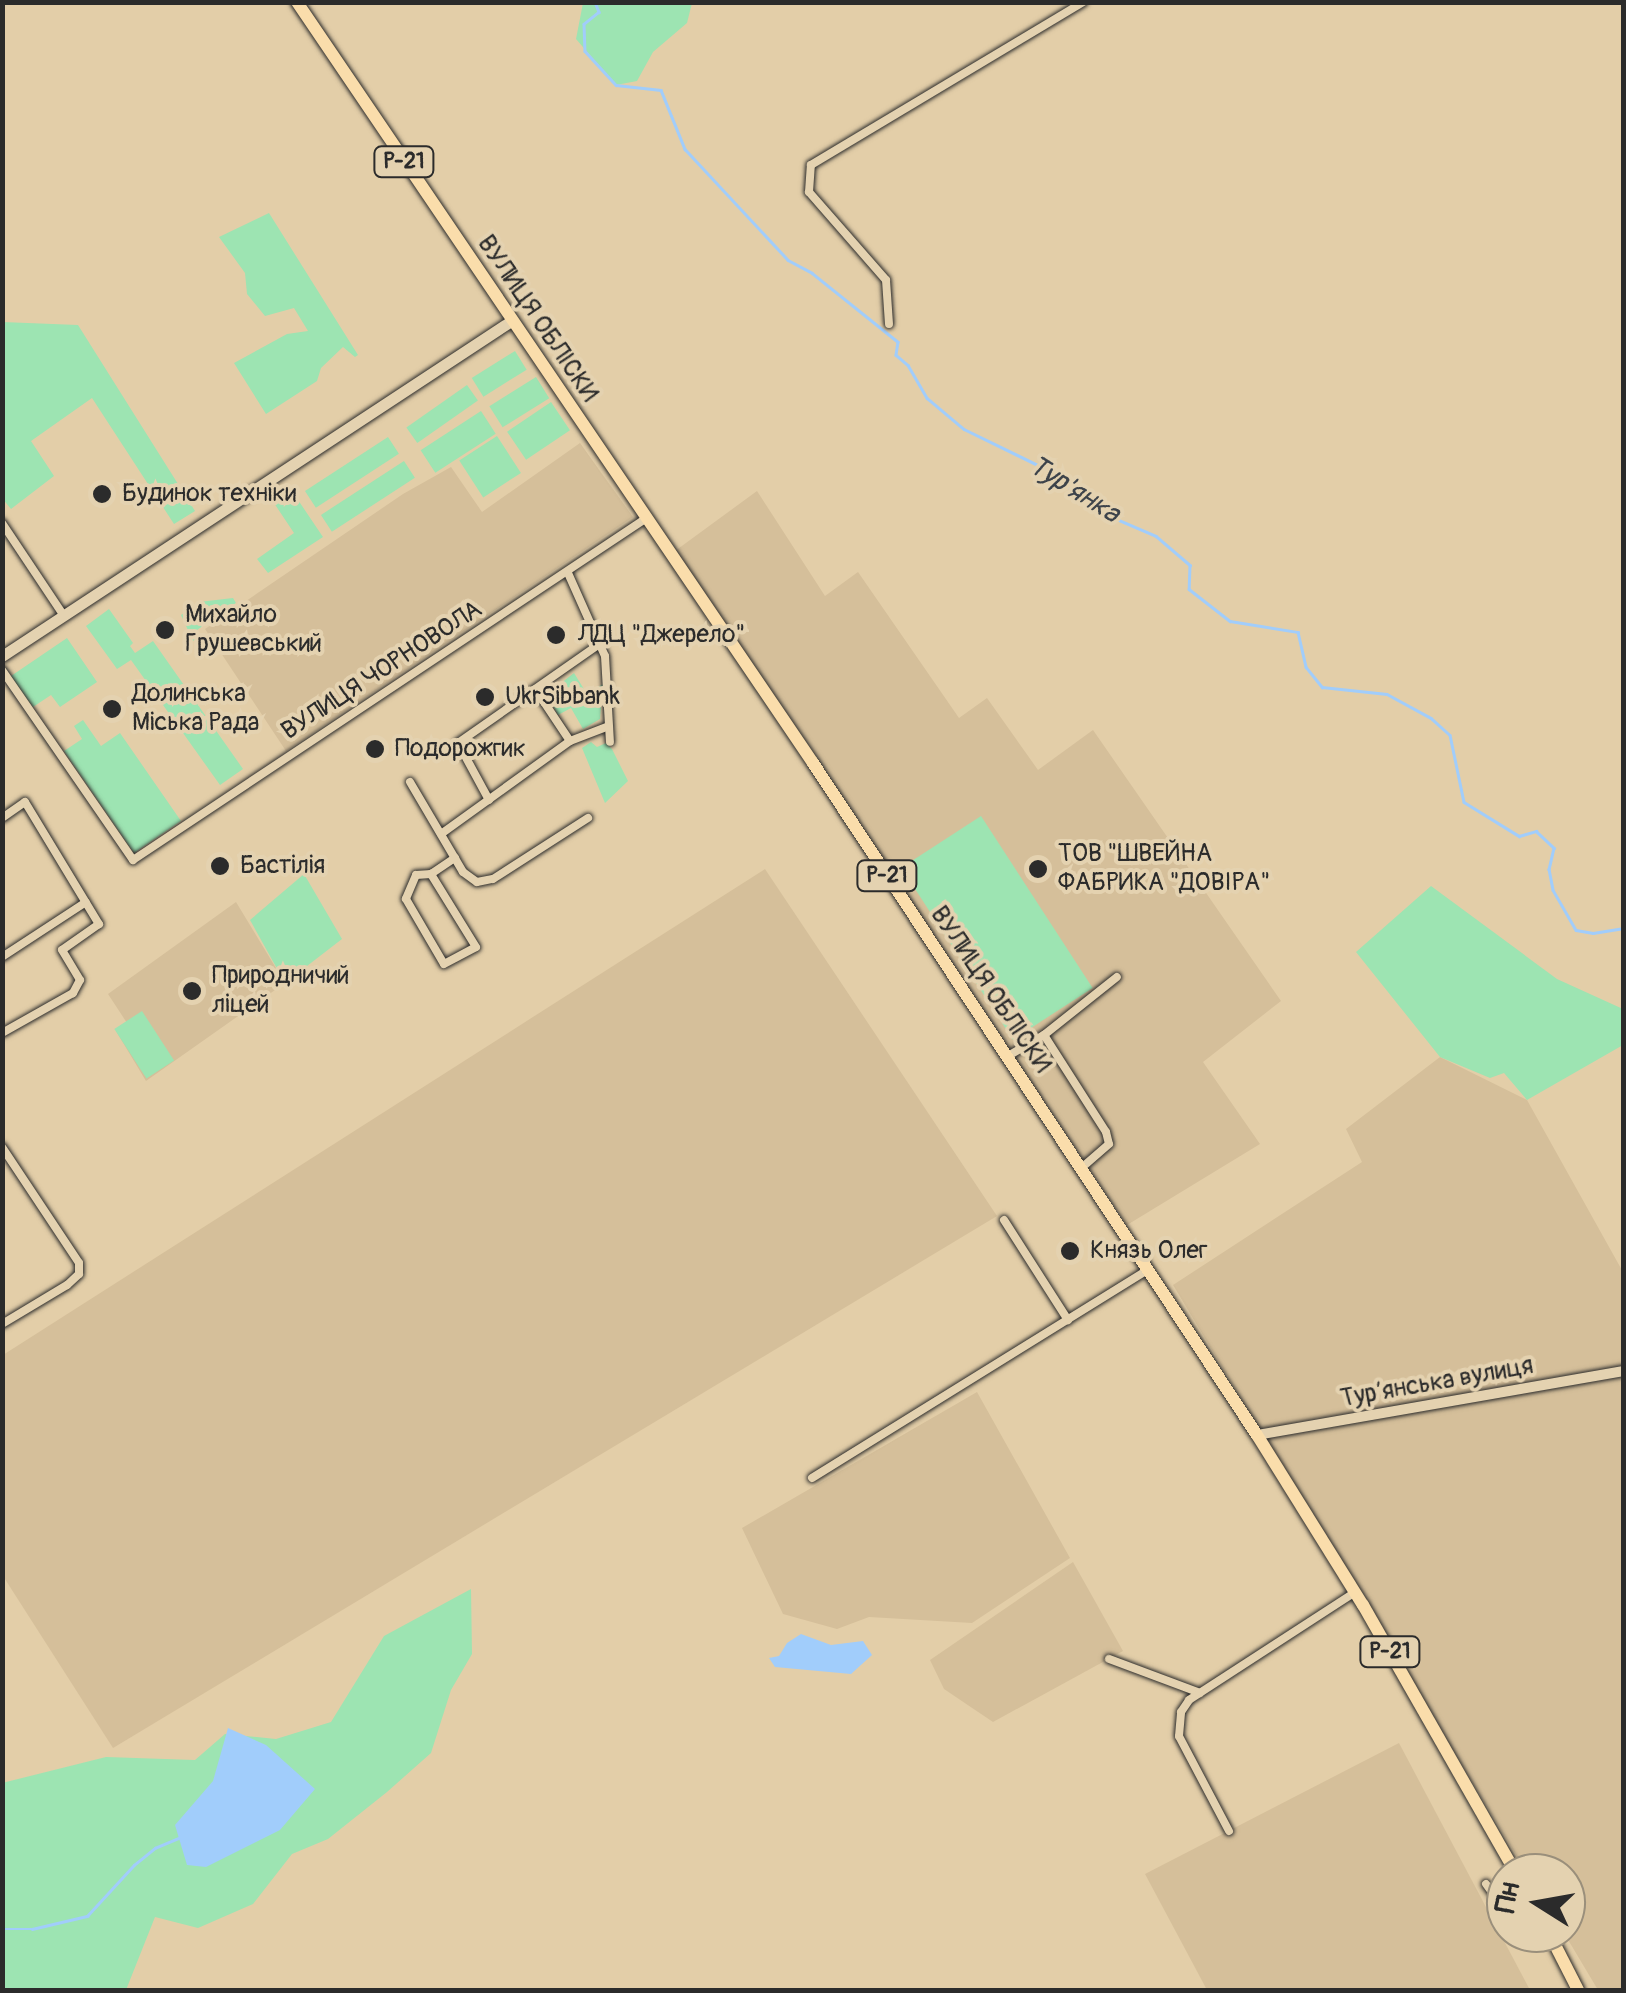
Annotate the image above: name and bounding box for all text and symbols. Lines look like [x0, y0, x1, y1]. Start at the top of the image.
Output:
road number: Р-21 [372, 145, 436, 179]
street label: ВУЛИЦЯ ОБЛІСКИ [470, 230, 604, 408]
water label: Тур'янка [1022, 449, 1126, 531]
place label: Будинок техніки [122, 479, 296, 509]
marker: Будинок техніки [91, 483, 113, 505]
street label: ВУЛИЦЯ ЧОРНОВОЛА [276, 595, 488, 747]
place label: Михайло Грушевський [185, 601, 322, 660]
marker: Михайло Грушевський [154, 619, 176, 641]
place label: ЛДЦ "Джерело" [578, 620, 745, 650]
marker: ЛДЦ "Джерело" [543, 622, 569, 648]
place label: Долинська Міська Рада [132, 680, 259, 739]
place label: UkrSibbank [505, 682, 620, 712]
marker: UkrSibbank [474, 686, 496, 708]
marker: Долинська Міська Рада [101, 698, 123, 720]
place label: Подорожгик [395, 734, 526, 764]
marker: Подорожгик [364, 738, 386, 760]
place label: ТОВ "ШВЕЙНА ФАБРИКА "ДОВІРА" [1058, 840, 1270, 899]
place label: Бастілія [240, 851, 325, 881]
marker: Бастілія [209, 855, 231, 877]
marker: ТОВ "ШВЕЙНА ФАБРИКА "ДОВІРА" [1027, 858, 1049, 880]
road number: Р-21 [854, 859, 920, 893]
street label: ВУЛИЦЯ ОБЛІСКИ [923, 901, 1057, 1079]
place label: Природничий ліцей [212, 962, 349, 1021]
marker: Природничий ліцей [181, 980, 203, 1002]
place label: Князь Олег [1090, 1236, 1207, 1266]
marker: Князь Олег [1059, 1240, 1081, 1262]
street label: Турʼянська вулиця [1338, 1351, 1536, 1415]
road number: Р-21 [1358, 1635, 1422, 1669]
north arrow [1486, 1853, 1586, 1953]
text: Пн [1488, 1879, 1528, 1916]

